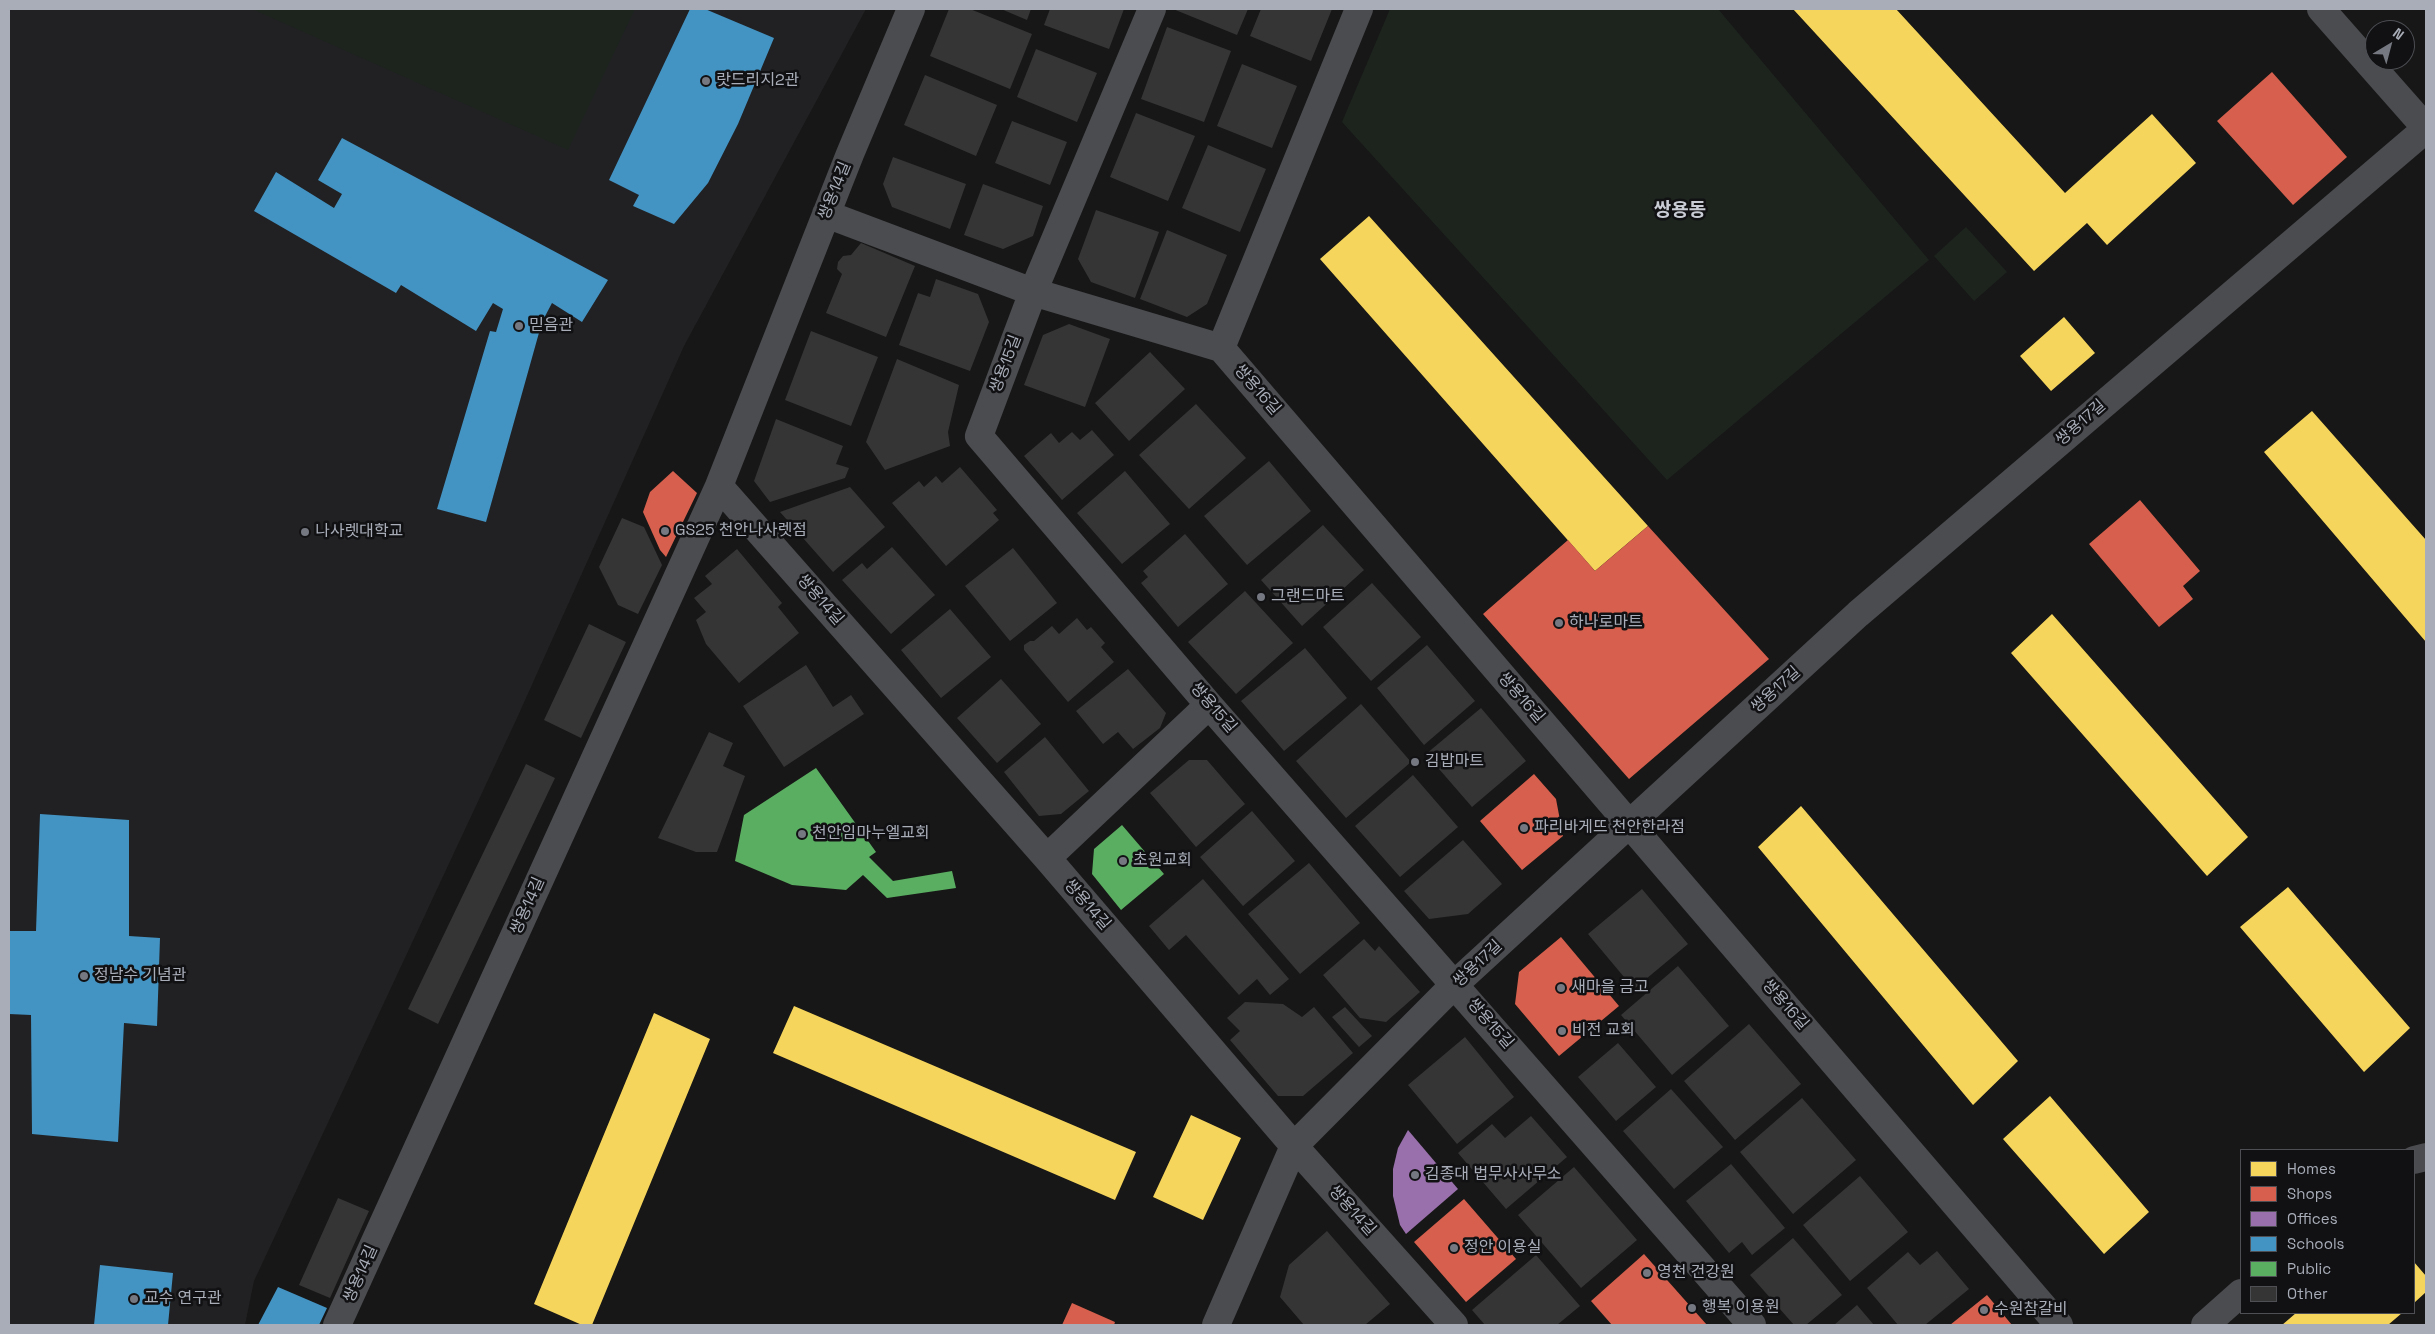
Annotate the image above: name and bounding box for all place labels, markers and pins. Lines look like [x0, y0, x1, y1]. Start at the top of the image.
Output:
place label: 랏드리지2관 [716, 71, 799, 91]
marker: 랏드리지2관 [700, 75, 712, 87]
place label: 믿음관 [529, 316, 573, 336]
marker: 믿음관 [513, 320, 525, 332]
place label: GS25 천안나사렛점 [675, 521, 807, 541]
place label: 나사렛대학교 [315, 522, 403, 542]
marker: GS25 천안나사렛점 [659, 525, 671, 537]
marker: 나사렛대학교 [299, 526, 311, 538]
place label: 그랜드마트 [1271, 587, 1345, 607]
marker: 그랜드마트 [1255, 591, 1267, 603]
place label: 하나로마트 [1569, 613, 1643, 633]
marker: 하나로마트 [1553, 617, 1565, 629]
place label: 김밥마트 [1425, 752, 1484, 772]
marker: 김밥마트 [1409, 756, 1421, 768]
place label: 파리바게뜨 천안한라점 [1534, 818, 1685, 838]
marker: 파리바게뜨 천안한라점 [1518, 822, 1530, 834]
place label: 천안임마누엘교회 [812, 824, 930, 844]
marker: 천안임마누엘교회 [796, 828, 808, 840]
place label: 초원교회 [1133, 851, 1192, 871]
marker: 초원교회 [1117, 855, 1129, 867]
place label: 정남수 기념관 [94, 966, 186, 986]
marker: 정남수 기념관 [78, 970, 90, 982]
place label: 새마을 금고 [1571, 978, 1649, 998]
marker: 새마을 금고 [1555, 982, 1567, 994]
place label: 비전 교회 [1572, 1021, 1635, 1041]
marker: 비전 교회 [1556, 1025, 1568, 1037]
place label: 김종대 법무사사무소 [1425, 1165, 1562, 1185]
marker: 김종대 법무사사무소 [1409, 1169, 1421, 1181]
place label: 정안 이용실 [1464, 1238, 1542, 1258]
marker: 정안 이용실 [1448, 1242, 1460, 1254]
place label: 영천 건강원 [1657, 1263, 1735, 1283]
marker: 영천 건강원 [1641, 1267, 1653, 1279]
place label: 교수 연구관 [144, 1289, 222, 1309]
marker: 교수 연구관 [128, 1293, 140, 1305]
place label: 행복 이용원 [1702, 1298, 1780, 1318]
place label: 수원참갈비 [1994, 1300, 2068, 1320]
marker: 행복 이용원 [1686, 1302, 1698, 1314]
marker: 수원참갈비 [1978, 1304, 1990, 1316]

